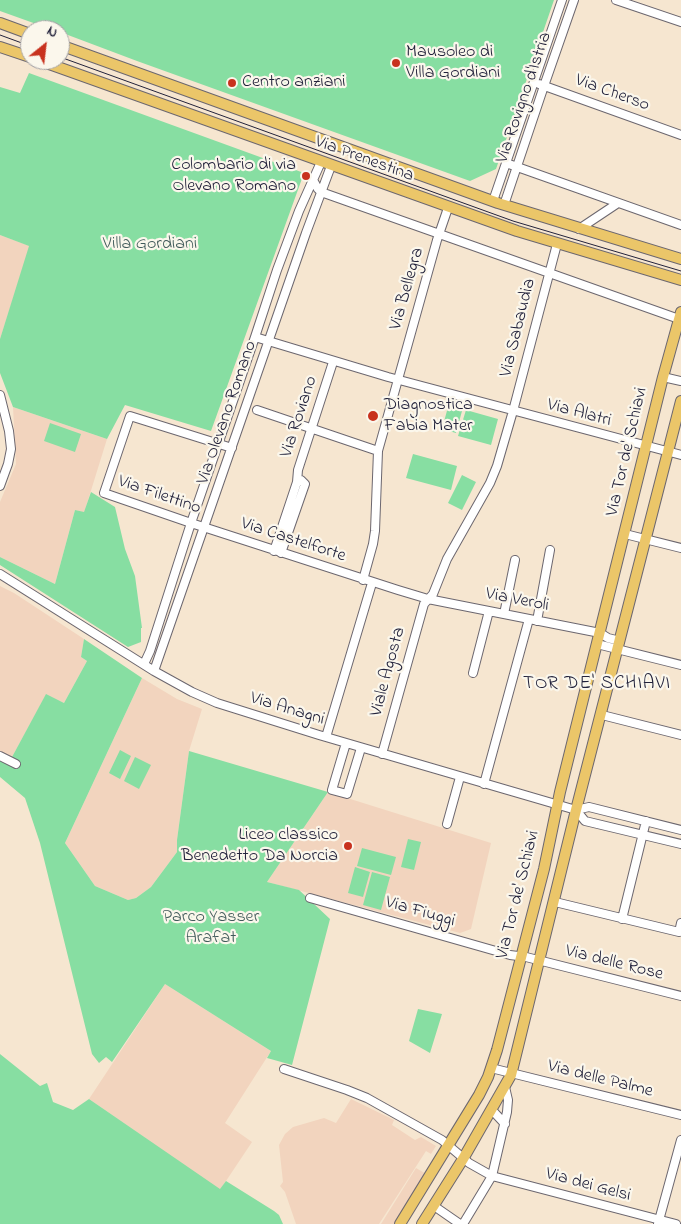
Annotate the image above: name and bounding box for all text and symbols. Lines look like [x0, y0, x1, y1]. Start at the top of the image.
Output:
north arrow [20, 20, 70, 70]
text: N [43, 21, 61, 44]
street label: Via Rovigno d'Istria [492, 30, 558, 166]
place label: Mausoleo di Villa Gordiani [406, 42, 500, 84]
marker: Mausoleo di Villa Gordiani [390, 57, 402, 69]
street label: Via Cherso [572, 71, 652, 117]
place label: Centro anziani [242, 72, 346, 94]
marker: Centro anziani [226, 77, 238, 89]
street label: Via Prenestina [312, 132, 416, 188]
place label: Colombario di via Olevano Romano [171, 155, 296, 198]
marker: Colombario di via Olevano Romano [300, 170, 312, 182]
park label: Villa Gordiani [103, 234, 197, 256]
street label: Via Bellegra [386, 245, 430, 333]
street label: Via Sabaudia [496, 277, 542, 379]
street label: Via Olevano Romano [193, 338, 263, 488]
street label: Via Roviano [277, 374, 323, 460]
street label: Via Tor de' Schiavi [603, 385, 653, 519]
place label: Diagnostica Fabia Mater [384, 395, 473, 438]
street label: Via Alatri [545, 395, 613, 433]
marker: Diagnostica Fabia Mater [366, 409, 380, 423]
street label: Via Filettino [115, 472, 203, 520]
street label: Via Castelforte [238, 514, 348, 568]
street label: Via Veroli [484, 584, 550, 618]
street label: Viale Agosta [367, 625, 411, 719]
district label: TOR DE' SCHIAVI [521, 674, 673, 696]
street label: Via Anagni [247, 688, 327, 732]
place label: Liceo classico Benedetto Da Norcia [181, 825, 338, 868]
street label: Via Tor de' Schiavi [493, 829, 545, 961]
marker: Liceo classico Benedetto Da Norcia [342, 840, 354, 852]
street label: Via Fiuggi [383, 893, 457, 933]
park label: Parco Yasser Arafat [163, 907, 259, 950]
street label: Via delle Rose [563, 941, 665, 987]
street label: Via delle Palme [545, 1056, 655, 1104]
street label: Via dei Gelsi [543, 1164, 633, 1208]

